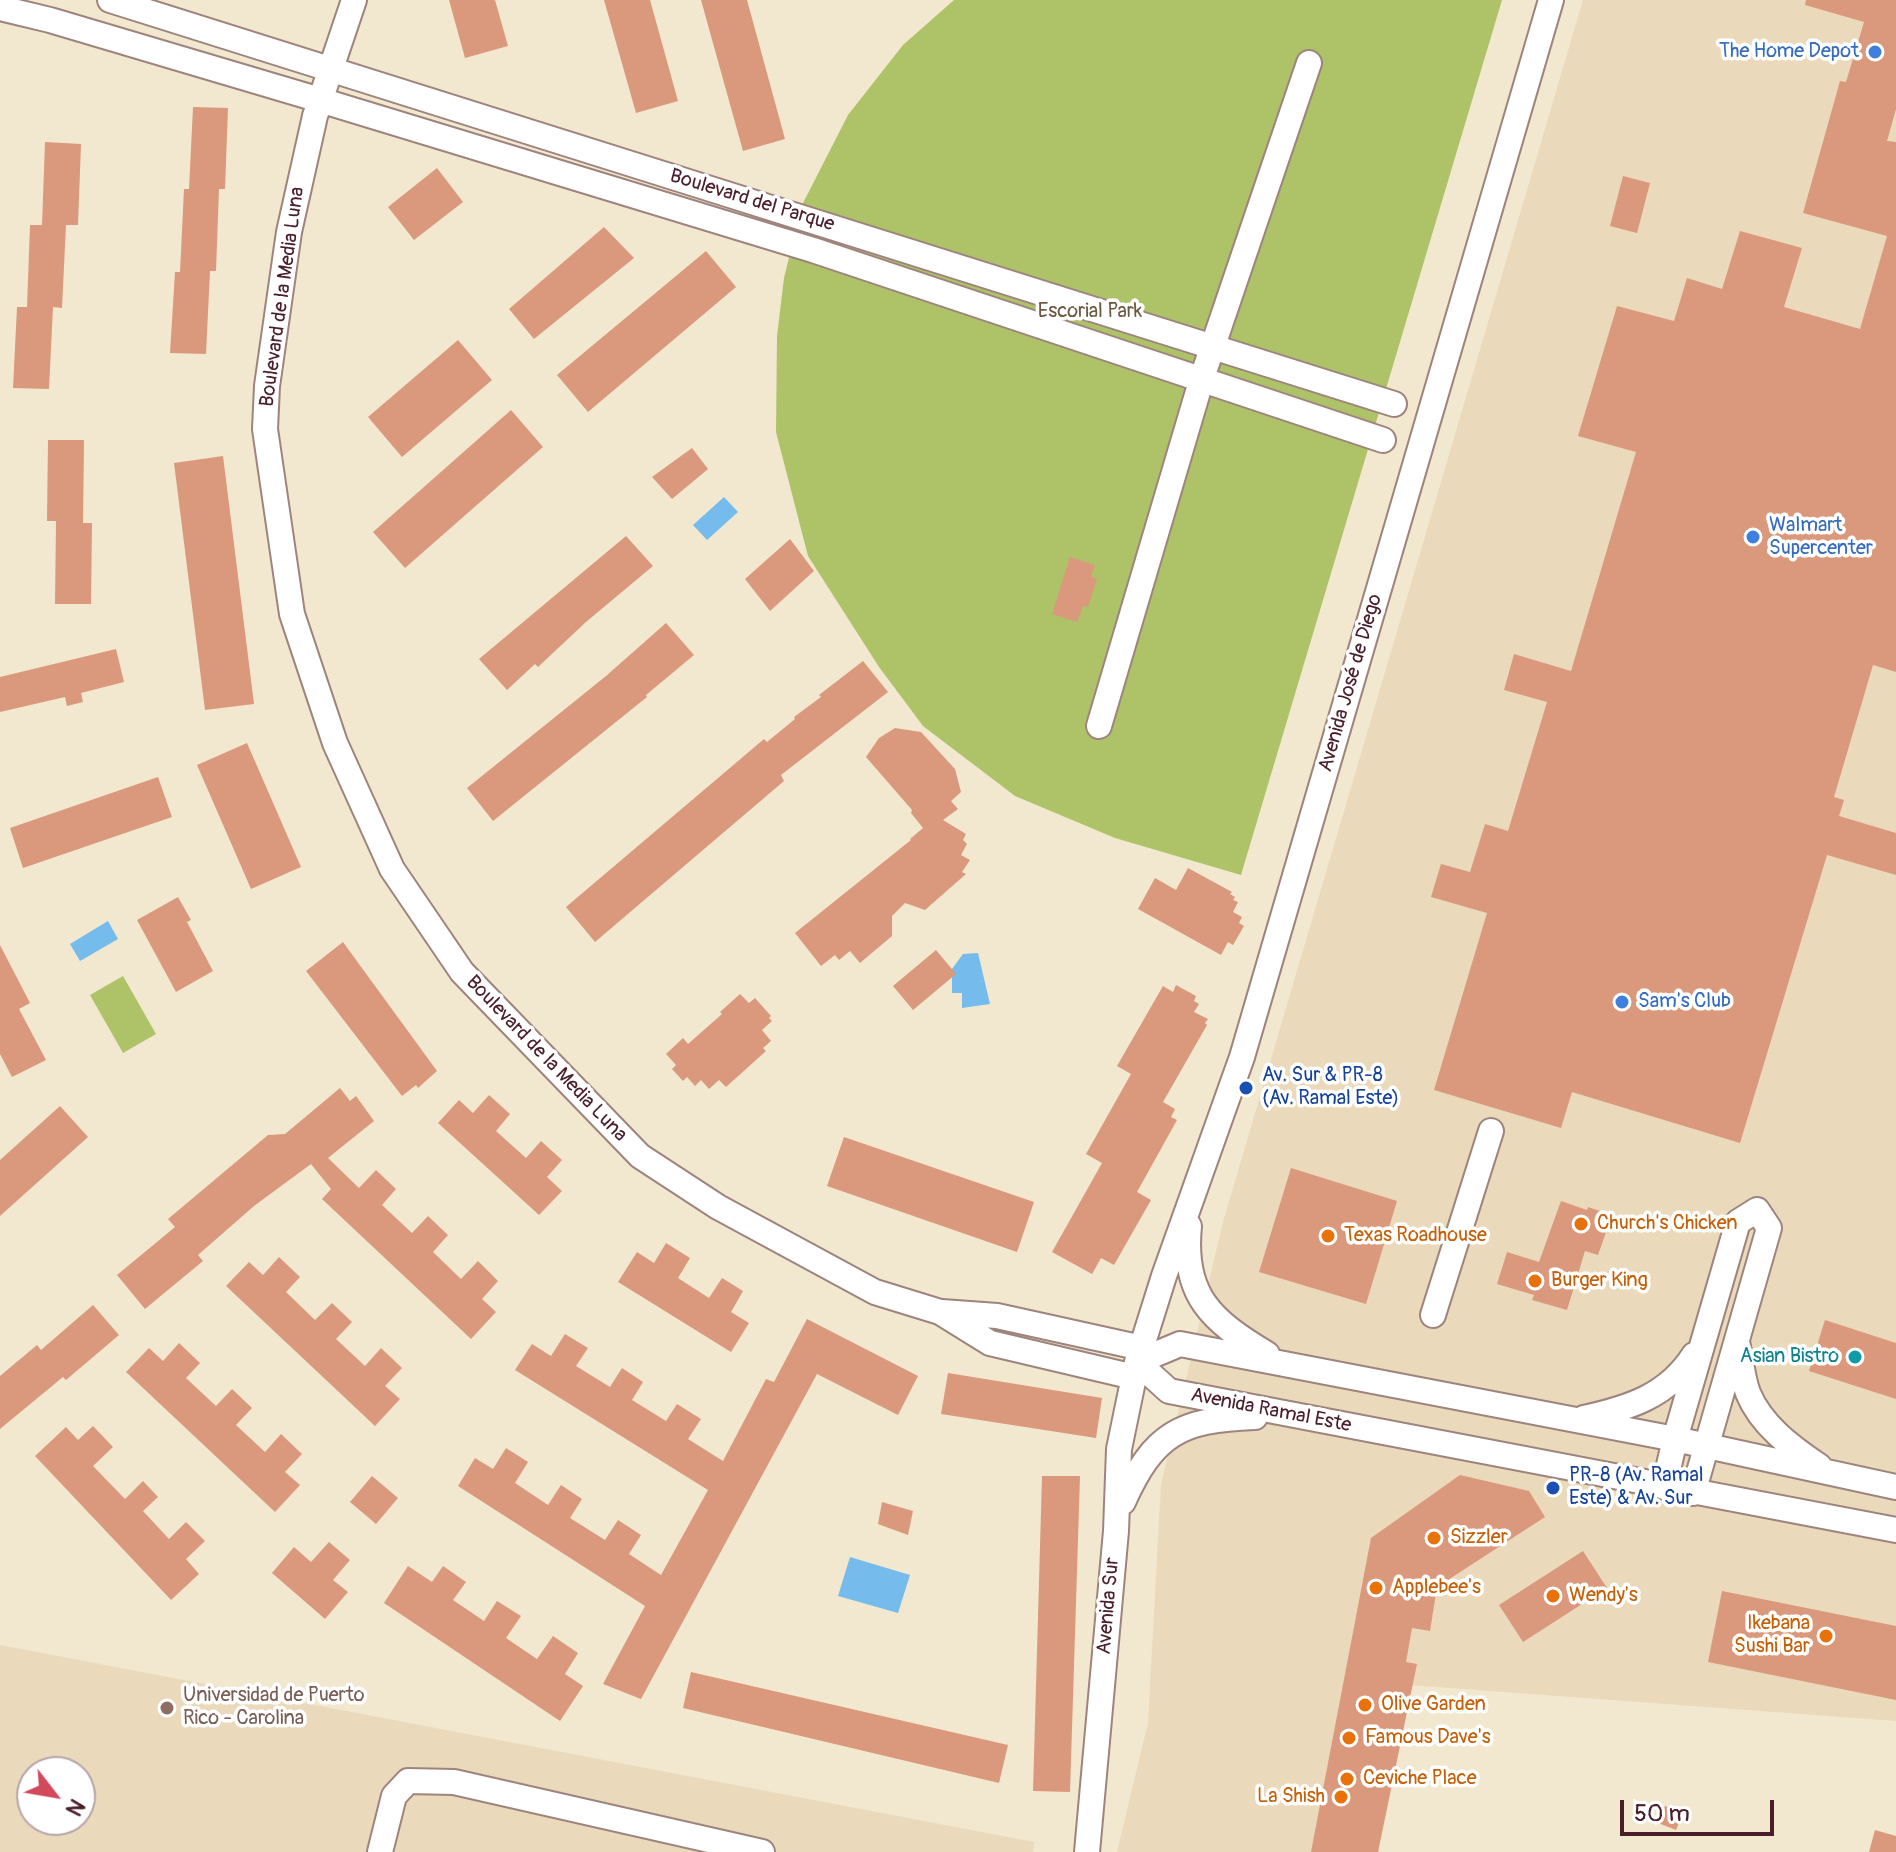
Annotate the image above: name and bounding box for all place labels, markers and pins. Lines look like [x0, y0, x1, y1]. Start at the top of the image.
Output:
place label: The Home Depot [1719, 40, 1859, 64]
marker: The Home Depot [1866, 43, 1884, 61]
place label: Walmart Supercenter [1769, 514, 1873, 561]
marker: Walmart Supercenter [1744, 528, 1762, 546]
place label: Sam's Club [1638, 990, 1731, 1014]
marker: Sam's Club [1613, 993, 1631, 1011]
place label: Av. Sur & PR-8 (Av. Ramal Este) [1262, 1064, 1399, 1111]
marker: Av. Sur & PR-8 (Av. Ramal Este) [1237, 1079, 1255, 1097]
place label: Church's Chicken [1597, 1212, 1737, 1236]
marker: Church's Chicken [1572, 1215, 1590, 1233]
place label: Texas Roadhouse [1344, 1224, 1487, 1248]
marker: Texas Roadhouse [1319, 1227, 1337, 1245]
place label: Burger King [1551, 1269, 1648, 1293]
marker: Burger King [1526, 1272, 1544, 1290]
place label: Asian Bistro [1740, 1345, 1839, 1369]
marker: Asian Bistro [1846, 1348, 1864, 1366]
place label: PR-8 (Av. Ramal Este) & Av. Sur [1569, 1464, 1703, 1511]
marker: PR-8 (Av. Ramal Este) & Av. Sur [1544, 1479, 1562, 1497]
place label: Sizzler [1450, 1526, 1508, 1550]
marker: Sizzler [1425, 1529, 1443, 1547]
place label: Applebee's [1392, 1576, 1481, 1600]
marker: Applebee's [1367, 1579, 1385, 1597]
place label: Wendy's [1569, 1584, 1638, 1608]
marker: Wendy's [1544, 1587, 1562, 1605]
place label: Ikebana Sushi Bar [1734, 1612, 1810, 1659]
marker: Ikebana Sushi Bar [1817, 1627, 1835, 1645]
place label: Universidad de Puerto Rico - Carolina [183, 1684, 365, 1731]
place label: Olive Garden [1381, 1693, 1486, 1717]
marker: Olive Garden [1356, 1696, 1374, 1714]
marker: Universidad de Puerto Rico - Carolina [158, 1699, 176, 1717]
place label: Famous Dave's [1365, 1726, 1491, 1750]
marker: Famous Dave's [1340, 1729, 1358, 1747]
place label: Ceviche Place [1363, 1767, 1477, 1791]
marker: Ceviche Place [1338, 1770, 1356, 1788]
place label: La Shish [1257, 1785, 1325, 1809]
marker: La Shish [1332, 1788, 1350, 1806]

